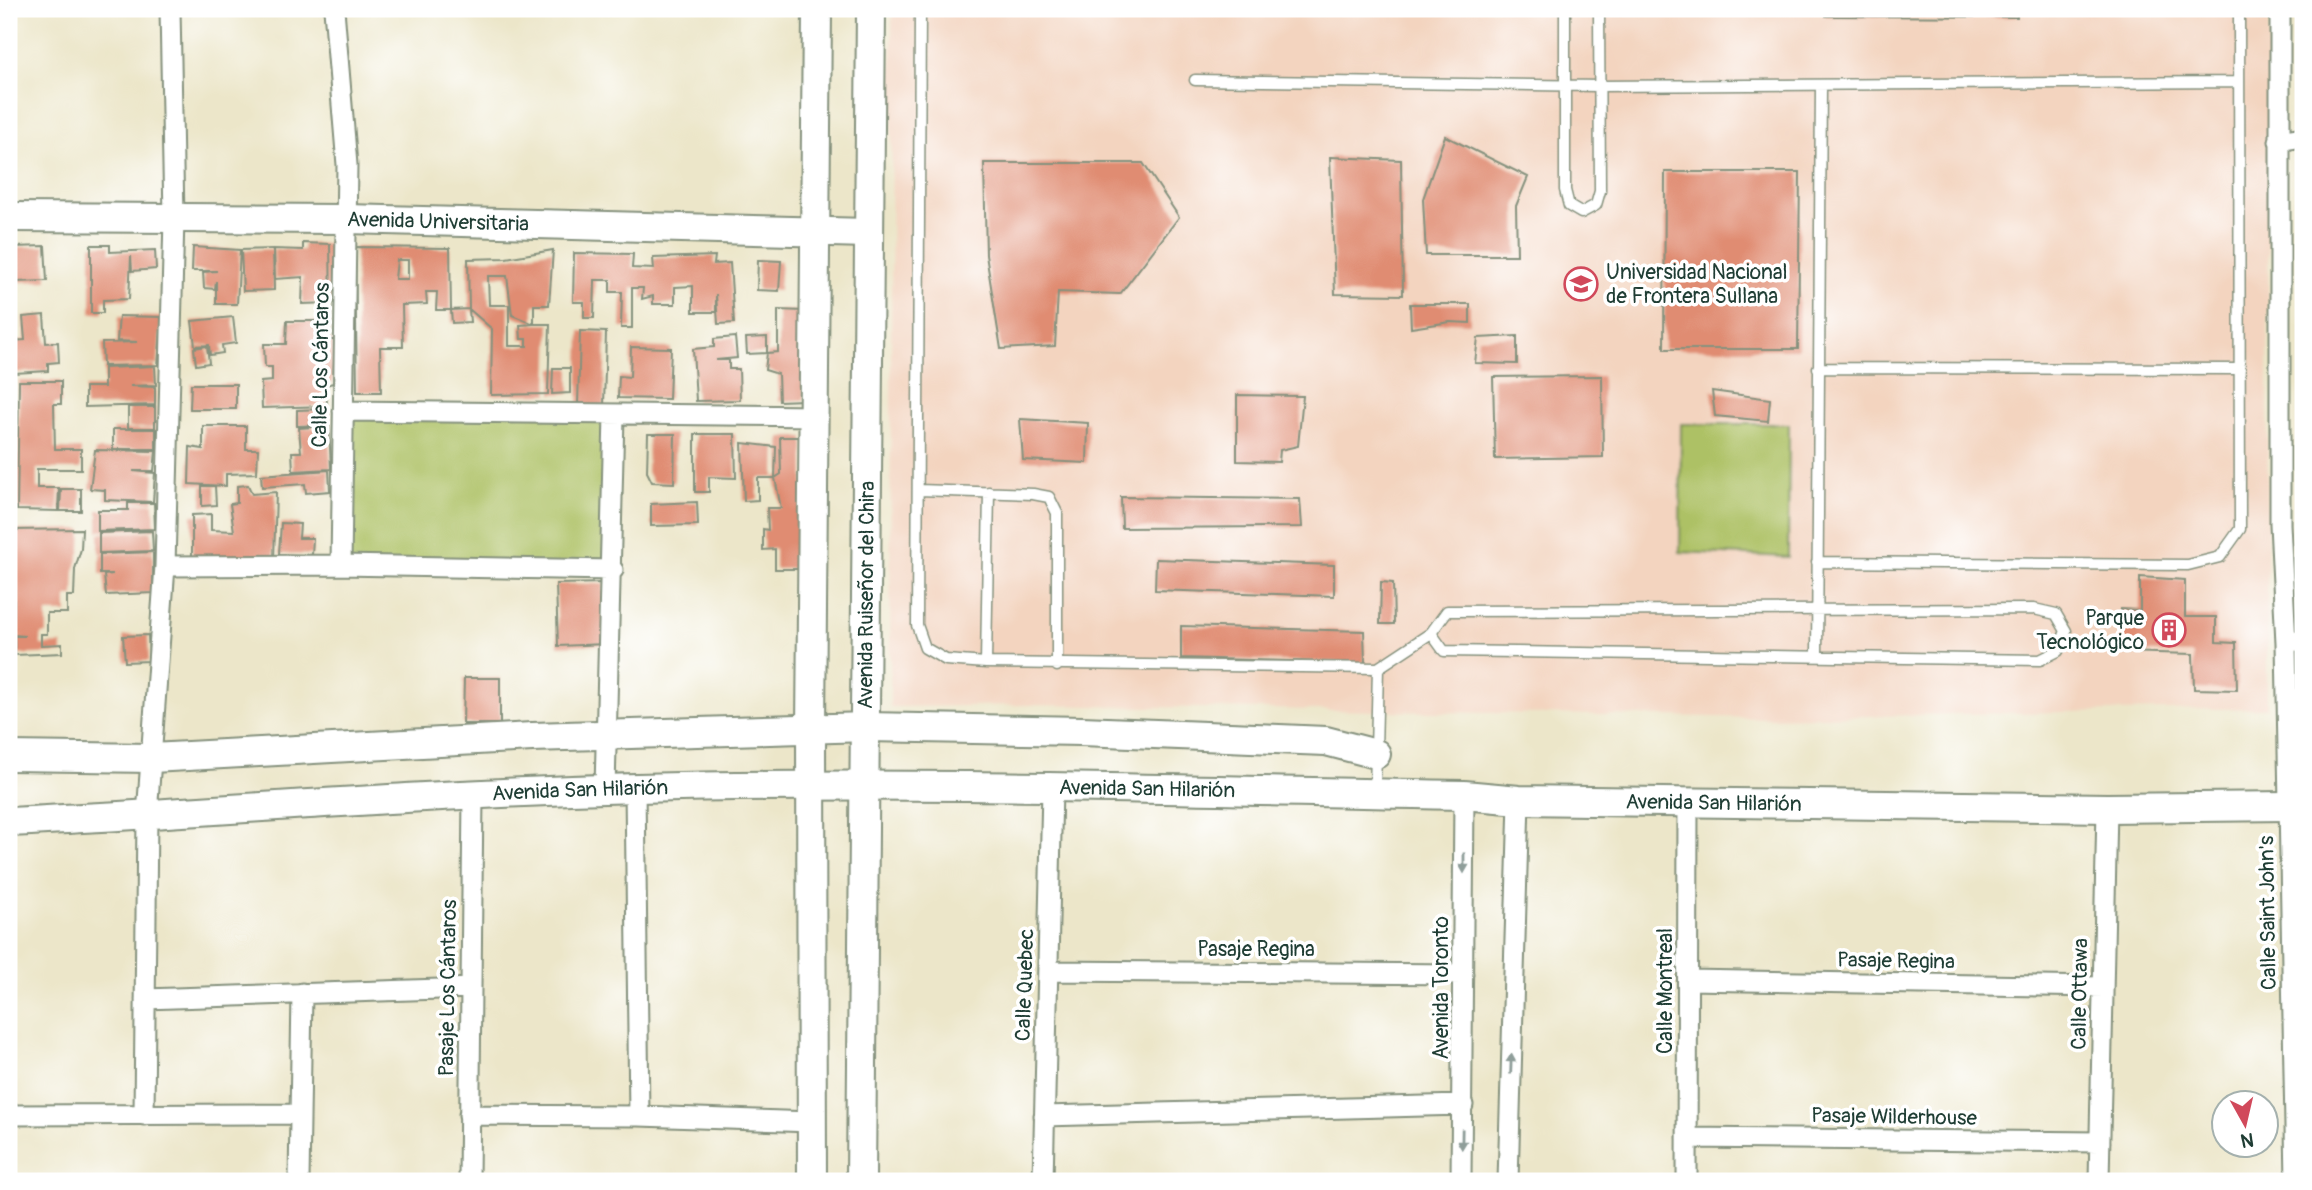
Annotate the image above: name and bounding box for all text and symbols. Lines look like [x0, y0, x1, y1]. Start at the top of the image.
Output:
street label: Avenida Universitaria [347, 206, 529, 237]
place label: Universidad Nacional de Frontera Sullana [1606, 259, 1788, 310]
school or university icon: Universidad Nacional de Frontera Sullana [1562, 265, 1600, 303]
street label: Calle Los Cántaros [306, 282, 336, 448]
street label: Avenida Ruiseñor del Chira [852, 481, 880, 709]
place label: Parque Tecnológico [2036, 605, 2145, 656]
building icon: Parque Tecnológico [2150, 611, 2188, 649]
street label: Avenida San Hilarión [491, 774, 668, 807]
street label: Avenida San Hilarión [1059, 774, 1235, 804]
street label: Avenida San Hilarión [1625, 788, 1802, 817]
street label: Calle Saint John's [2253, 835, 2283, 990]
one-way arrow [1458, 852, 1470, 874]
street label: Pasaje Los Cántaros [433, 899, 463, 1077]
street label: Avenida Toronto [1428, 916, 1455, 1060]
street label: Calle Quebec [1010, 928, 1040, 1042]
street label: Calle Montreal [1652, 928, 1679, 1054]
street label: Pasaje Regina [1197, 936, 1315, 963]
street label: Calle Ottawa [2066, 938, 2094, 1050]
street label: Pasaje Regina [1837, 946, 1955, 976]
one-way arrow [1506, 1053, 1517, 1075]
north arrow [2210, 1088, 2280, 1158]
street label: Pasaje Wilderhouse [1811, 1102, 1978, 1132]
text: N [2239, 1127, 2255, 1153]
one-way arrow [1456, 1129, 1468, 1151]

